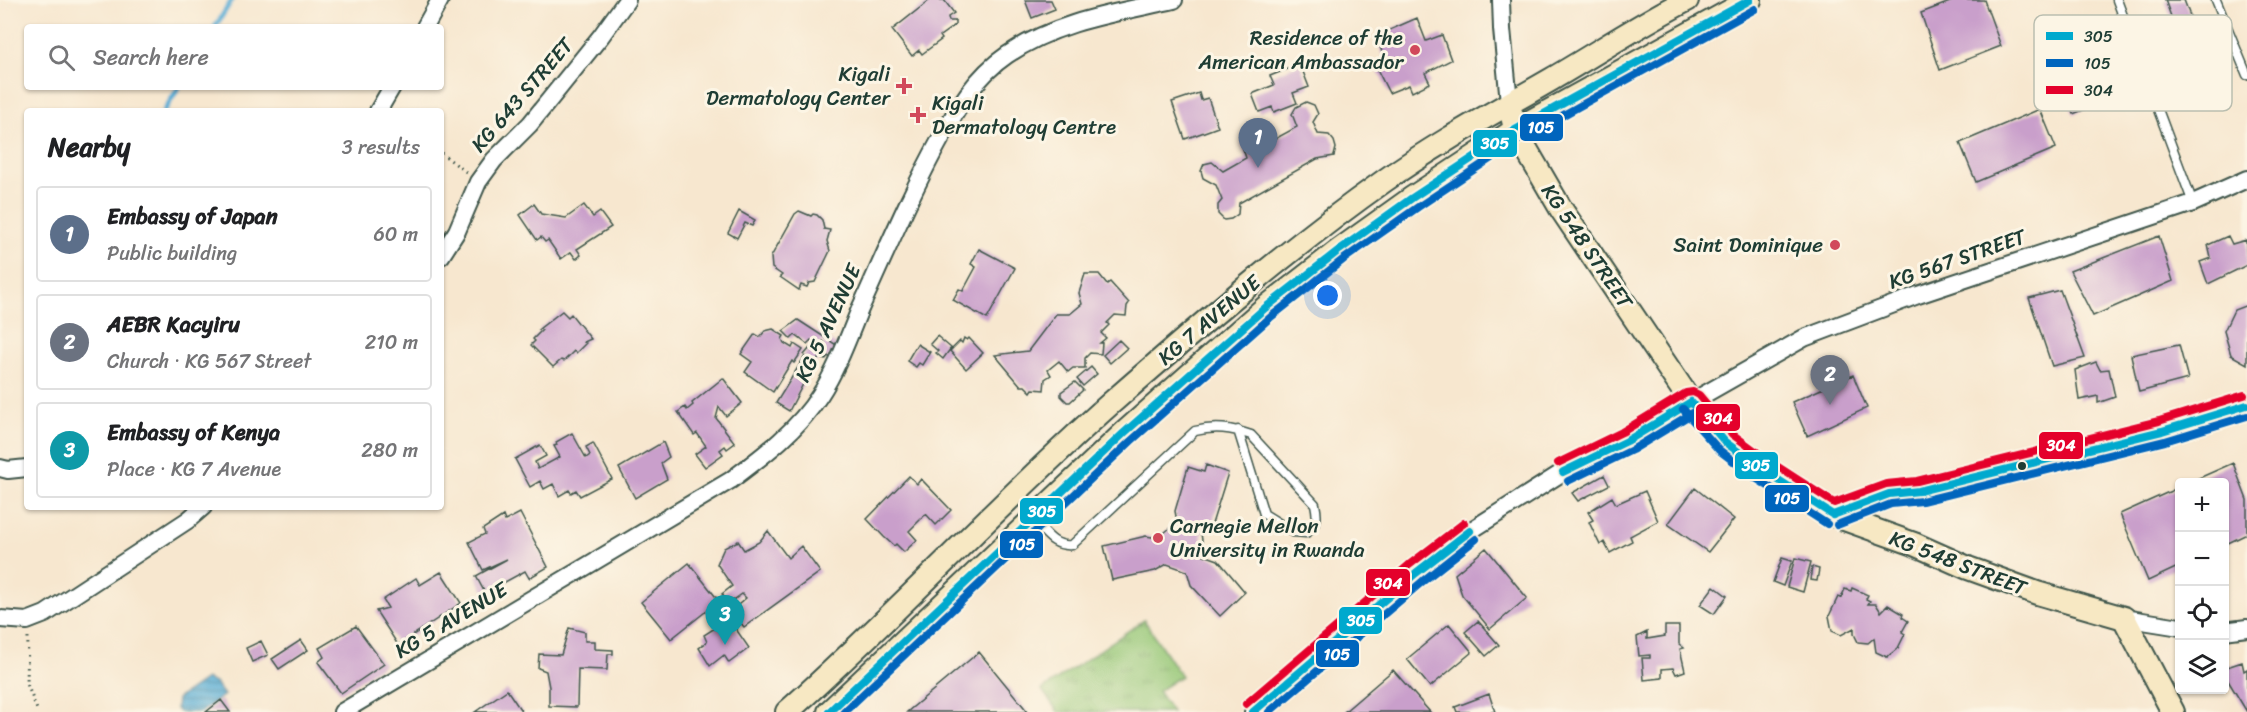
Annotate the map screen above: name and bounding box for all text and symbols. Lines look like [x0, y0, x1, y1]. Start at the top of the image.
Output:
legend [2034, 15, 2232, 111]
place label: Residence of the American Ambassador [1198, 19, 1404, 81]
text: 305 [2084, 22, 2113, 51]
search box [24, 24, 444, 90]
street label: KG 643 STREET [461, 27, 584, 161]
text: Search here [93, 38, 209, 77]
icon: search [45, 41, 78, 74]
marker: Residence of the American Ambassador [1408, 43, 1422, 57]
text: 105 [2084, 49, 2111, 78]
place label: Kigali Dermatology Center [706, 55, 891, 117]
text: 304 [2084, 76, 2113, 105]
marker: Kigali Dermatology Center [895, 77, 913, 95]
place label: Kigali Dermatology Centre [932, 84, 1116, 146]
marker: Kigali Dermatology Centre [909, 106, 927, 124]
line badge: 105 [1519, 113, 1564, 142]
text: 105 [1528, 113, 1555, 142]
pin: 1 [1238, 118, 1278, 168]
text: Nearby [48, 124, 130, 170]
line badge: 305 [1472, 129, 1518, 158]
text: 305 [1480, 129, 1510, 158]
text: 3 results [342, 130, 420, 165]
street label: KG 548 STREET [1531, 175, 1644, 318]
text: Embassy of Japan [107, 197, 278, 236]
text: 1 [65, 217, 74, 252]
text: 60 m [373, 217, 418, 252]
street label: KG 567 STREET [1883, 217, 2032, 300]
place label: Saint Dominique [1673, 226, 1823, 264]
text: Public building [107, 236, 237, 271]
marker: Saint Dominique [1828, 238, 1842, 252]
street label: KG 5 AVENUE [784, 256, 873, 389]
street label: KG 7 AVENUE [1148, 264, 1271, 375]
your location [1313, 281, 1342, 310]
text: AEBR Kacyiru [107, 305, 240, 344]
text: 2 [64, 325, 75, 360]
text: 210 m [365, 325, 418, 360]
text: Church · KG 567 Street [107, 344, 311, 379]
pin: 2 [1810, 356, 1850, 405]
line badge: 304 [1695, 403, 1741, 432]
text: 304 [1703, 404, 1732, 433]
text: Embassy of Kenya [107, 413, 280, 452]
line badge: 304 [2038, 431, 2084, 460]
text: 304 [2046, 431, 2075, 460]
text: 3 [64, 433, 75, 468]
text: 280 m [361, 433, 418, 468]
line badge: 305 [1734, 451, 1779, 480]
text: 305 [1741, 451, 1771, 480]
text: Place · KG 7 Avenue [107, 452, 281, 487]
unlabelled marker [2016, 460, 2028, 472]
map controls [2175, 478, 2229, 694]
button: + [2175, 478, 2229, 532]
line badge: 105 [1764, 484, 1810, 513]
text: 105 [1774, 484, 1801, 513]
line badge: 305 [1019, 497, 1064, 525]
text: 305 [1027, 497, 1057, 526]
place label: Carnegie Mellon University in Rwanda [1170, 507, 1365, 569]
street label: KG 548 STREET [1884, 519, 2034, 607]
line badge: 105 [999, 530, 1044, 559]
text: 105 [1009, 530, 1036, 559]
marker: Carnegie Mellon University in Rwanda [1151, 531, 1165, 545]
button: − [2175, 532, 2229, 586]
line badge: 304 [1365, 568, 1411, 597]
text: 304 [1373, 569, 1402, 598]
street label: KG 5 AVENUE [387, 570, 516, 669]
button: locate [2175, 586, 2229, 640]
pin: 3 [706, 596, 744, 645]
line badge: 305 [1338, 606, 1383, 635]
text: 305 [1346, 606, 1376, 635]
line badge: 105 [1315, 639, 1360, 668]
text: 105 [1324, 640, 1351, 669]
button: layers [2175, 640, 2229, 694]

